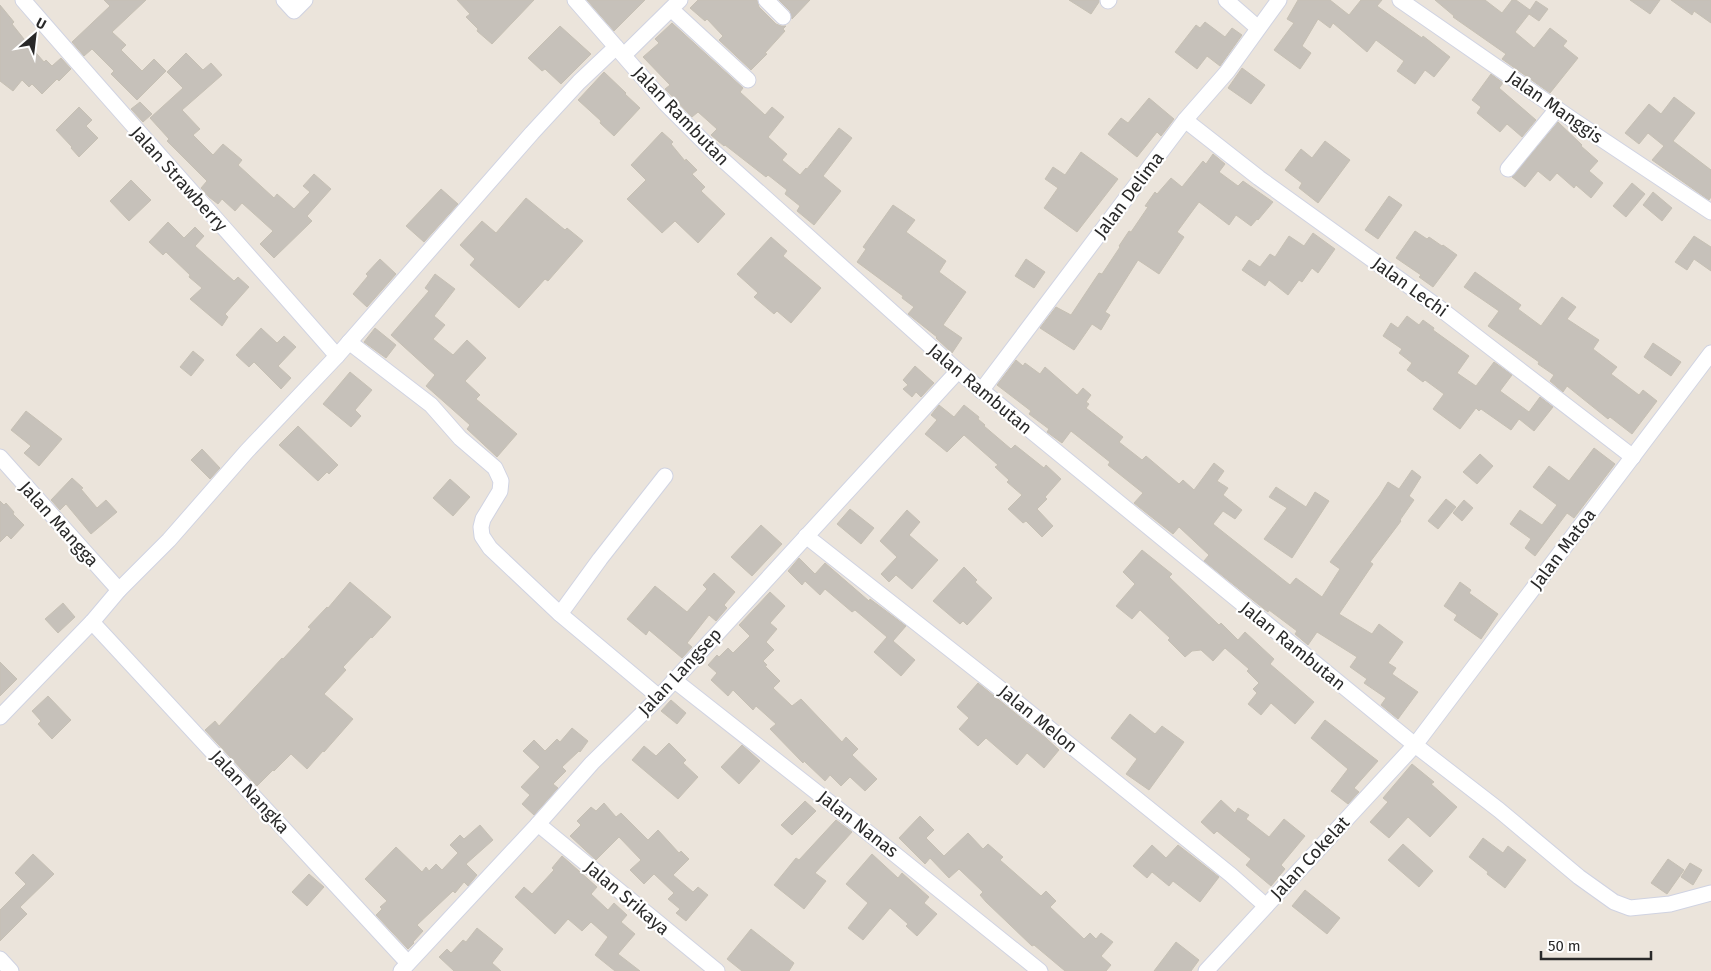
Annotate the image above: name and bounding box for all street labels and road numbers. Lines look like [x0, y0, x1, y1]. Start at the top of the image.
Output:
street label: Jalan Rambutan [628, 62, 734, 170]
street label: Jalan Manggis [1503, 66, 1607, 148]
street label: Jalan Strawberry [126, 122, 232, 236]
street label: Jalan Delima [1089, 147, 1169, 243]
street label: Jalan Lechi [1368, 252, 1452, 322]
street label: Jalan Rambutan [923, 339, 1037, 439]
street label: Jalan Mangga [15, 477, 103, 571]
street label: Jalan Matoa [1525, 504, 1601, 594]
street label: Jalan Rambutan [1236, 597, 1350, 695]
street label: Jalan Langsep [634, 623, 726, 721]
street label: Jalan Melon [994, 680, 1082, 758]
street label: Jalan Nangka [206, 746, 294, 838]
street label: Jalan Nanas [813, 786, 903, 862]
street label: Jalan Cokelat [1266, 811, 1355, 904]
street label: Jalan Srikaya [580, 856, 674, 940]

